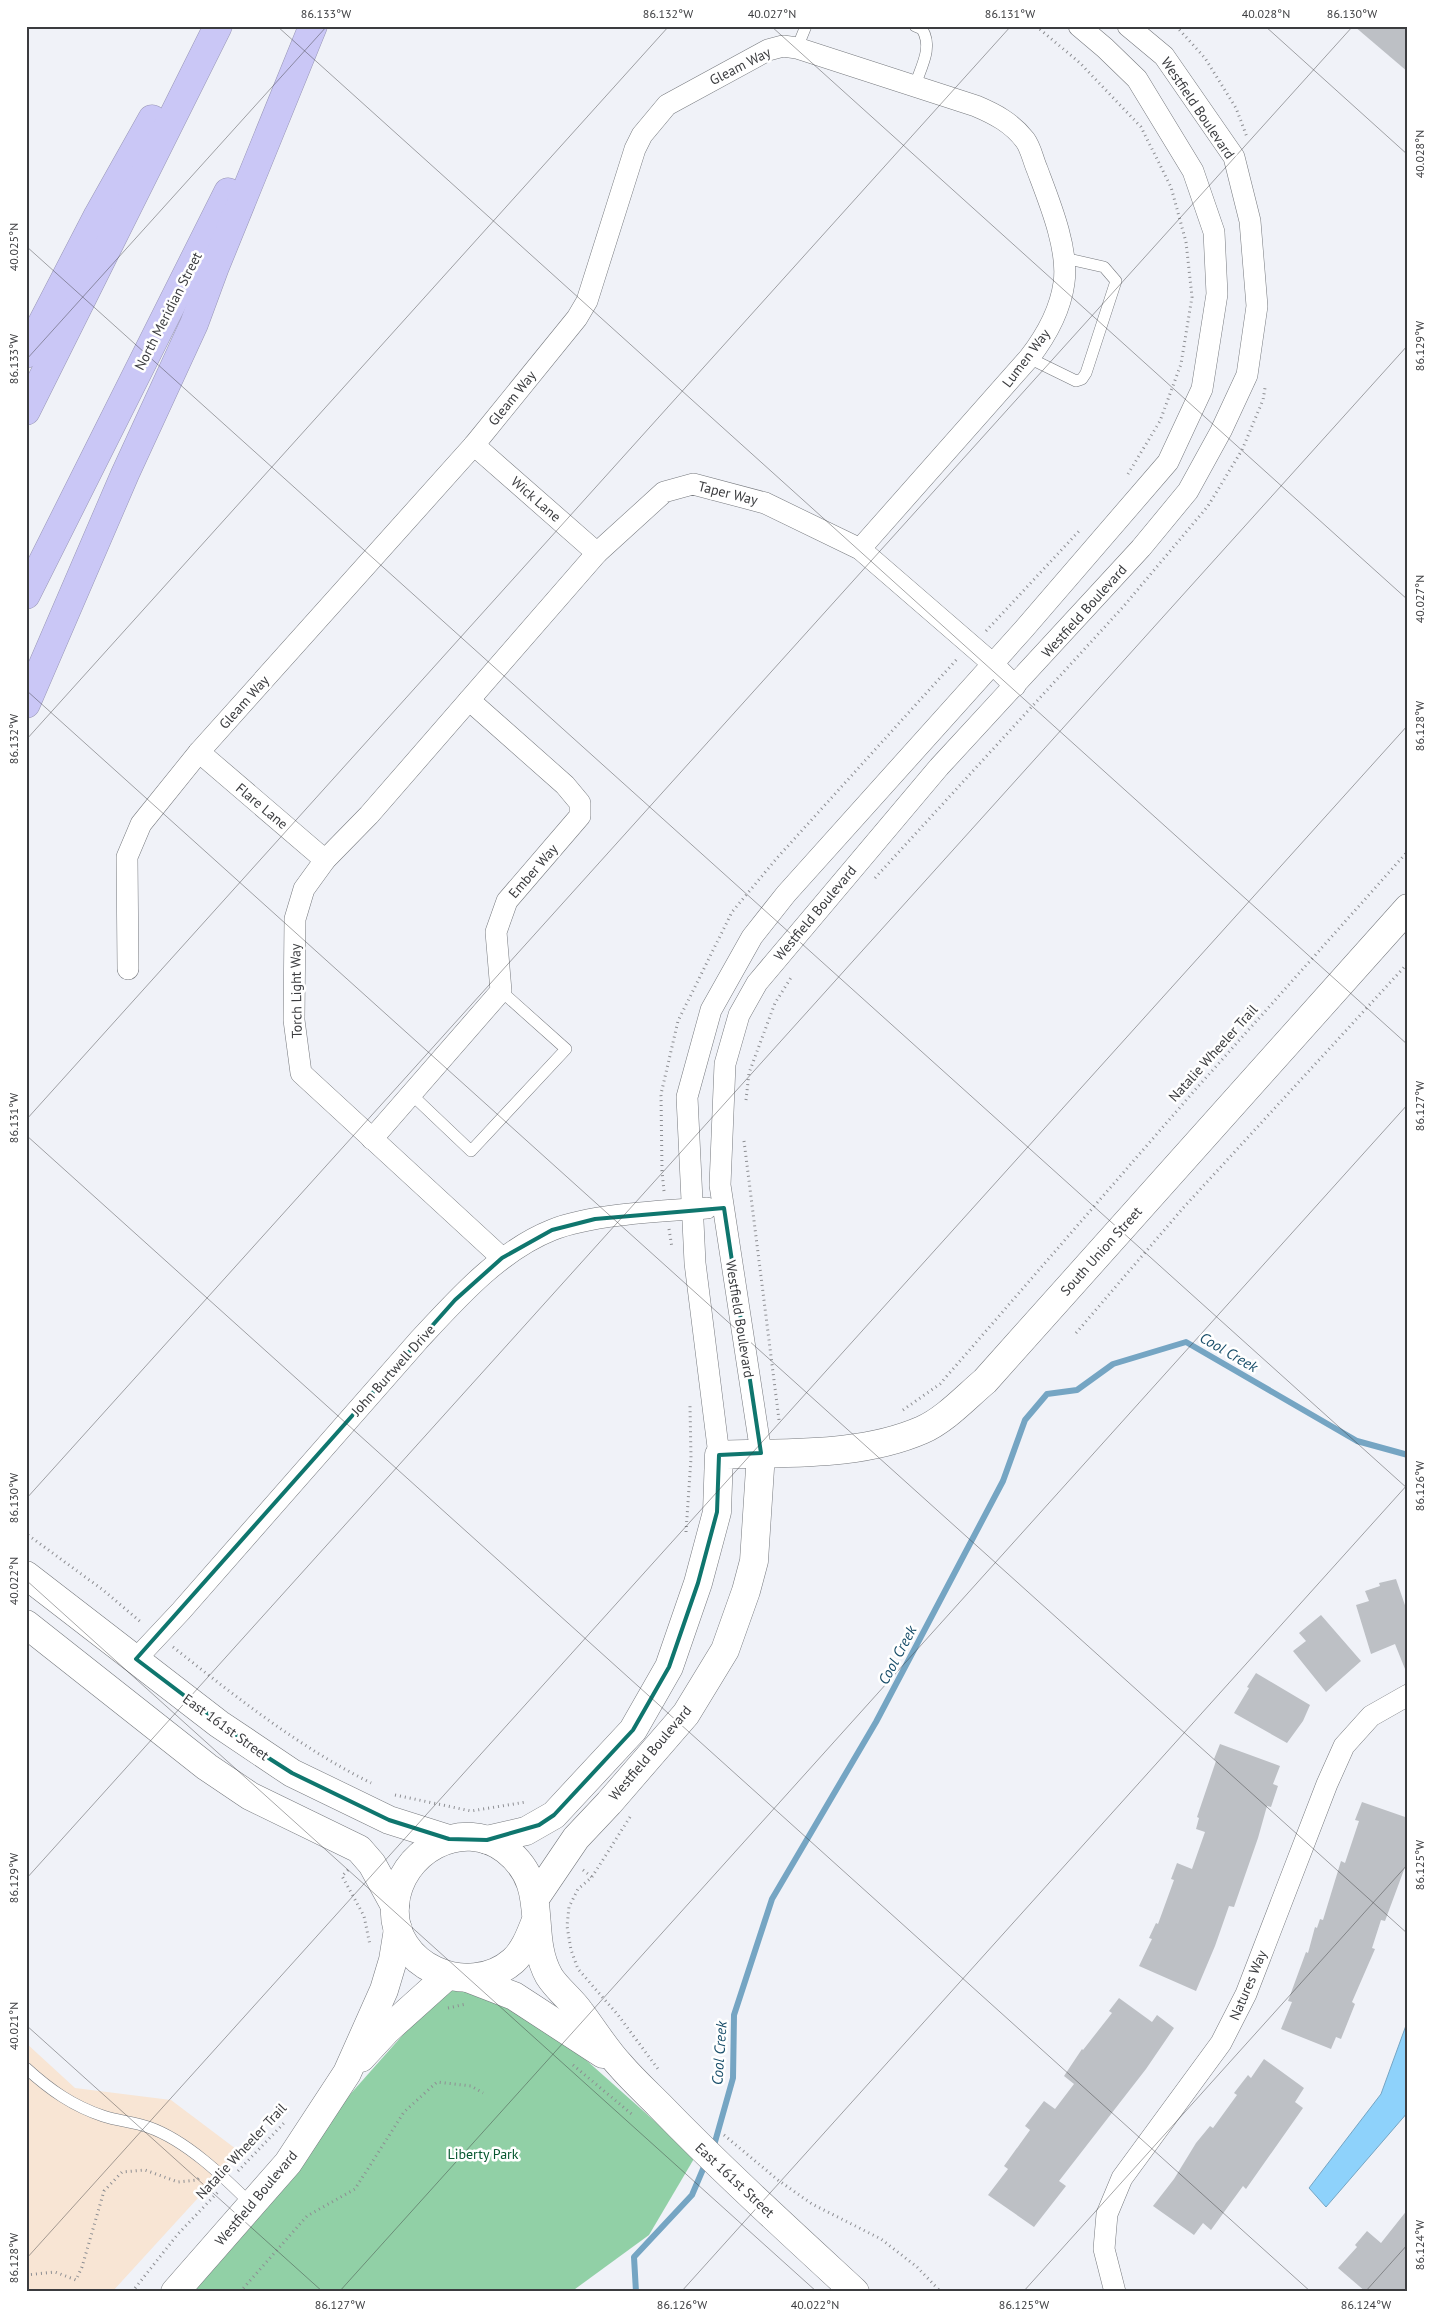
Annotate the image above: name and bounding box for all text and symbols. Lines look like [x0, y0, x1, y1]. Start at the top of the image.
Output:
text: 86.133°W [301, 6, 351, 21]
text: 86.132°W [643, 6, 693, 21]
text: 40.027°N [748, 6, 796, 21]
text: 86.131°W [985, 6, 1035, 21]
text: 40.028°N [1242, 6, 1290, 21]
text: 86.130°W [1327, 6, 1377, 21]
street label: Gleam Way [706, 43, 774, 89]
street label: Westfield Boulevard [1157, 54, 1239, 162]
text: 40.028°N [1412, 130, 1427, 178]
text: 40.025°N [6, 223, 21, 271]
street label: North Meridian Street [130, 249, 206, 373]
text: 86.129°W [1412, 321, 1427, 371]
street label: Lumen Way [998, 325, 1054, 391]
text: 86.133°W [6, 334, 21, 384]
street label: Gleam Way [484, 366, 540, 429]
street label: Wick Lane [507, 472, 565, 526]
street label: Taper Way [696, 477, 760, 509]
street label: Westfield Boulevard [1038, 561, 1130, 661]
text: 40.027°N [1412, 575, 1427, 623]
street label: Gleam Way [215, 671, 273, 733]
text: 86.128°W [1412, 701, 1427, 751]
text: 86.132°W [6, 714, 21, 764]
street label: Flare Lane [232, 779, 292, 833]
street label: Ember Way [504, 840, 562, 902]
street label: Westfield Boulevard [770, 862, 860, 964]
street label: Torch Light Way [286, 943, 306, 1039]
street label: Natalie Wheeler Trail [1165, 1001, 1261, 1105]
text: 86.127°W [1412, 1081, 1427, 1131]
text: 86.131°W [6, 1093, 21, 1143]
street label: South Union Street [1056, 1203, 1146, 1299]
street label: Westfield Boulevard [722, 1259, 758, 1379]
street label: John Burtwell Drive [347, 1321, 439, 1420]
water label: Cool Creek [1197, 1328, 1262, 1377]
text: 86.126°W [1412, 1461, 1427, 1511]
text: 86.130°W [6, 1473, 21, 1523]
text: 40.022°N [6, 1557, 21, 1605]
water label: Cool Creek [874, 1621, 921, 1688]
street label: East 161st Street [180, 1690, 273, 1764]
street label: Westfield Boulevard [605, 1702, 695, 1804]
text: 86.125°W [1412, 1840, 1427, 1890]
text: 86.129°W [6, 1853, 21, 1903]
street label: Natures Way [1225, 1947, 1271, 2023]
text: 40.021°N [6, 2002, 21, 2050]
water label: Cool Creek [707, 2019, 731, 2085]
street label: Natalie Wheeler Trail [192, 2099, 290, 2203]
street label: East 161st Street [692, 2139, 779, 2221]
park label: Liberty Park [447, 2145, 519, 2163]
street label: Westfield Boulevard [211, 2147, 301, 2249]
text: 86.124°W [1412, 2220, 1427, 2270]
text: 86.128°W [6, 2233, 21, 2283]
text: 86.127°W [315, 2297, 365, 2312]
text: 86.126°W [657, 2297, 707, 2312]
text: 40.022°N [791, 2297, 839, 2312]
text: 86.125°W [999, 2297, 1049, 2312]
text: 86.124°W [1341, 2297, 1391, 2312]

